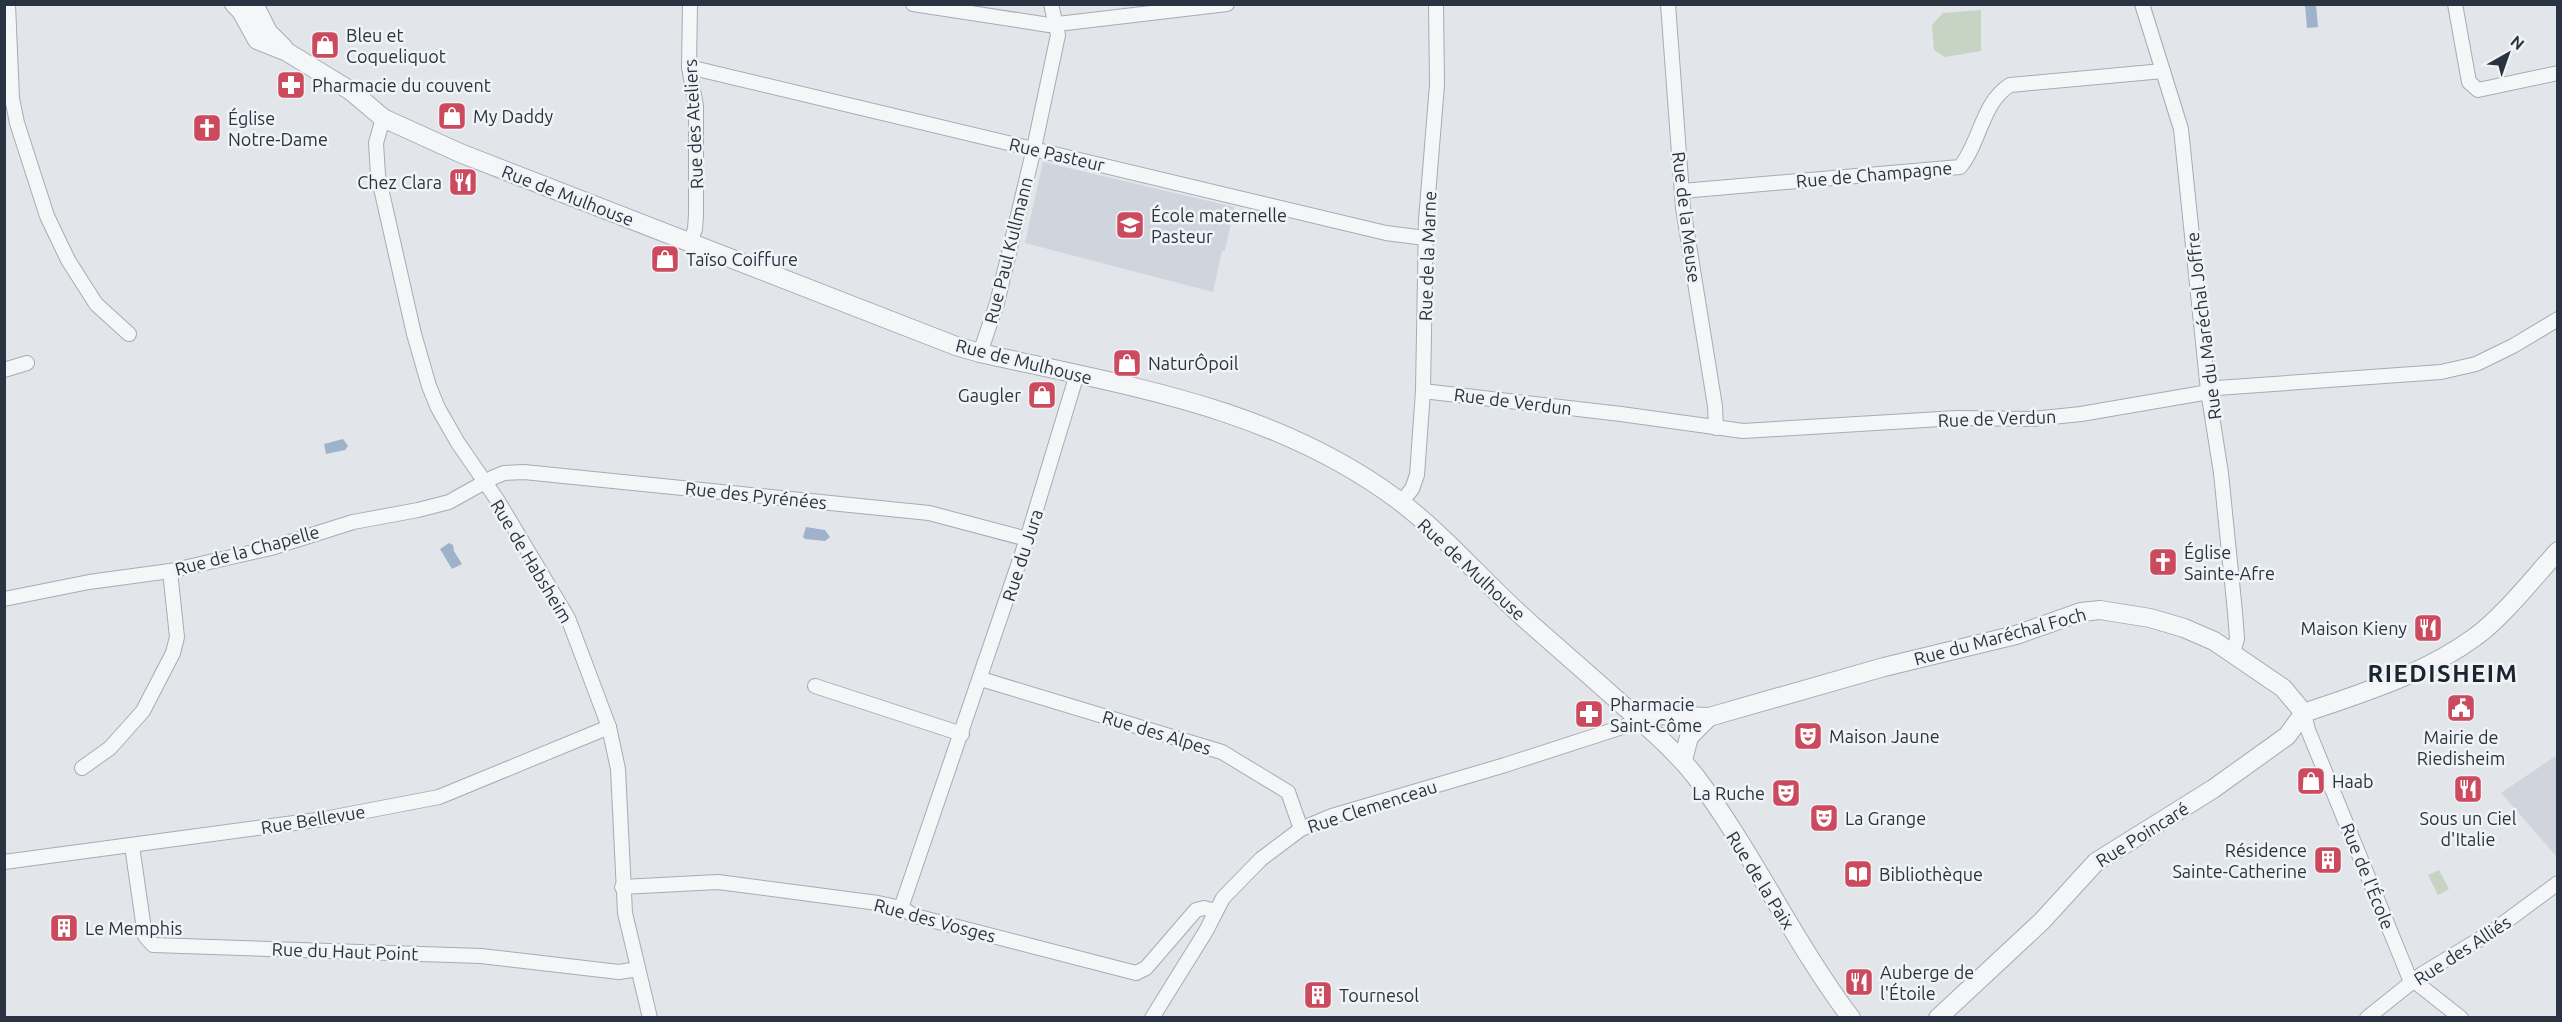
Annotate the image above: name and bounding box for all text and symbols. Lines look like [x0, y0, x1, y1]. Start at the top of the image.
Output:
north arrow [2478, 24, 2538, 84]
place label: Bleu et Coqueliquot [346, 25, 446, 66]
shop icon: Bleu et Coqueliquot [309, 29, 341, 61]
text: N [2507, 32, 2528, 53]
street label: Rue des Ateliers [680, 58, 706, 190]
pharmacy icon: Pharmacie du couvent [275, 69, 307, 101]
place label: Pharmacie du couvent [312, 75, 491, 95]
shop icon: My Daddy [436, 100, 468, 132]
place label: My Daddy [473, 106, 553, 126]
place label: Église Notre-Dame [228, 107, 328, 149]
church icon: Église Notre-Dame [191, 112, 223, 144]
street label: Rue Pasteur [1007, 133, 1107, 175]
street label: Rue de la Meuse [1669, 150, 1705, 284]
street label: Rue de Champagne [1795, 157, 1953, 191]
street label: Rue de Mulhouse [499, 161, 637, 229]
restaurant icon: Chez Clara [447, 166, 479, 198]
place label: Chez Clara [357, 172, 442, 192]
street label: Rue Paul Kullmann [980, 175, 1036, 325]
street label: Rue de la Marne [1415, 191, 1439, 321]
place label: École maternelle Pasteur [1151, 204, 1287, 246]
school or university icon: École maternelle Pasteur [1114, 209, 1146, 241]
street label: Rue du Maréchal Joffre [2182, 231, 2224, 421]
shop icon: Taïso Coiffure [649, 243, 681, 275]
place label: Taïso Coiffure [686, 249, 798, 269]
street label: Rue de Mulhouse [954, 334, 1094, 388]
shop icon: NaturÔpoil [1111, 347, 1143, 379]
place label: NaturÔpoil [1148, 353, 1239, 373]
shop icon: Gaugler [1026, 379, 1058, 411]
street label: Rue de Verdun [1453, 384, 1573, 418]
place label: Gaugler [958, 385, 1021, 405]
street label: Rue de Verdun [1937, 406, 2057, 430]
street label: Rue des Pyrénées [684, 478, 828, 512]
street label: Rue de Habsheim [487, 496, 577, 626]
street label: Rue du Jura [998, 506, 1046, 604]
street label: Rue de Mulhouse [1414, 514, 1530, 624]
street label: Rue de la Chapelle [173, 521, 321, 579]
place label: Église Sainte-Afre [2184, 541, 2275, 583]
church icon: Église Sainte-Afre [2147, 546, 2179, 578]
street label: Rue du Maréchal Foch [1912, 603, 2088, 669]
restaurant icon: Maison Kieny [2412, 612, 2444, 644]
place label: Maison Kieny [2301, 618, 2407, 638]
district label: RIEDISHEIM [2368, 660, 2518, 687]
public building icon: Mairie de Riedisheim [2445, 692, 2477, 724]
place label: Pharmacie Saint-Côme [1610, 694, 1702, 735]
pharmacy icon: Pharmacie Saint-Côme [1573, 698, 1605, 730]
street label: Rue des Alpes [1100, 706, 1214, 758]
theatre icon: Maison Jaune [1792, 720, 1824, 752]
place label: Maison Jaune [1829, 726, 1940, 746]
place label: Mairie de Riedisheim [2417, 727, 2505, 768]
shop icon: Haab [2295, 765, 2327, 797]
place label: Haab [2332, 771, 2374, 791]
restaurant icon: Sous un Ciel d'Italie [2452, 773, 2484, 805]
street label: Rue Clemenceau [1305, 776, 1439, 836]
theatre icon: La Ruche [1770, 777, 1802, 809]
place label: La Ruche [1692, 783, 1765, 803]
street label: Rue Poincaré [2092, 798, 2192, 870]
street label: Rue Bellevue [259, 801, 367, 837]
theatre icon: La Grange [1808, 802, 1840, 834]
place label: La Grange [1845, 808, 1926, 828]
place label: Sous un Ciel d'Italie [2420, 808, 2517, 849]
street label: Rue de l'École [2338, 820, 2399, 932]
street label: Rue de la Paix [1723, 827, 1799, 933]
place label: Résidence Sainte-Catherine [2172, 840, 2307, 881]
building icon: Résidence Sainte-Catherine [2312, 844, 2344, 876]
library icon: Bibliothèque [1842, 858, 1874, 890]
place label: Bibliothèque [1879, 864, 1983, 884]
street label: Rue des Vosges [872, 894, 998, 946]
street label: Rue des Alliés [2410, 911, 2514, 989]
building icon: Le Memphis [48, 912, 80, 944]
place label: Le Memphis [85, 918, 183, 938]
street label: Rue du Haut Point [271, 938, 419, 964]
place label: Auberge de l'Étoile [1880, 962, 1974, 1003]
restaurant icon: Auberge de l'Étoile [1843, 966, 1875, 998]
building icon: Tournesol [1302, 979, 1334, 1011]
place label: Tournesol [1339, 985, 1419, 1005]

